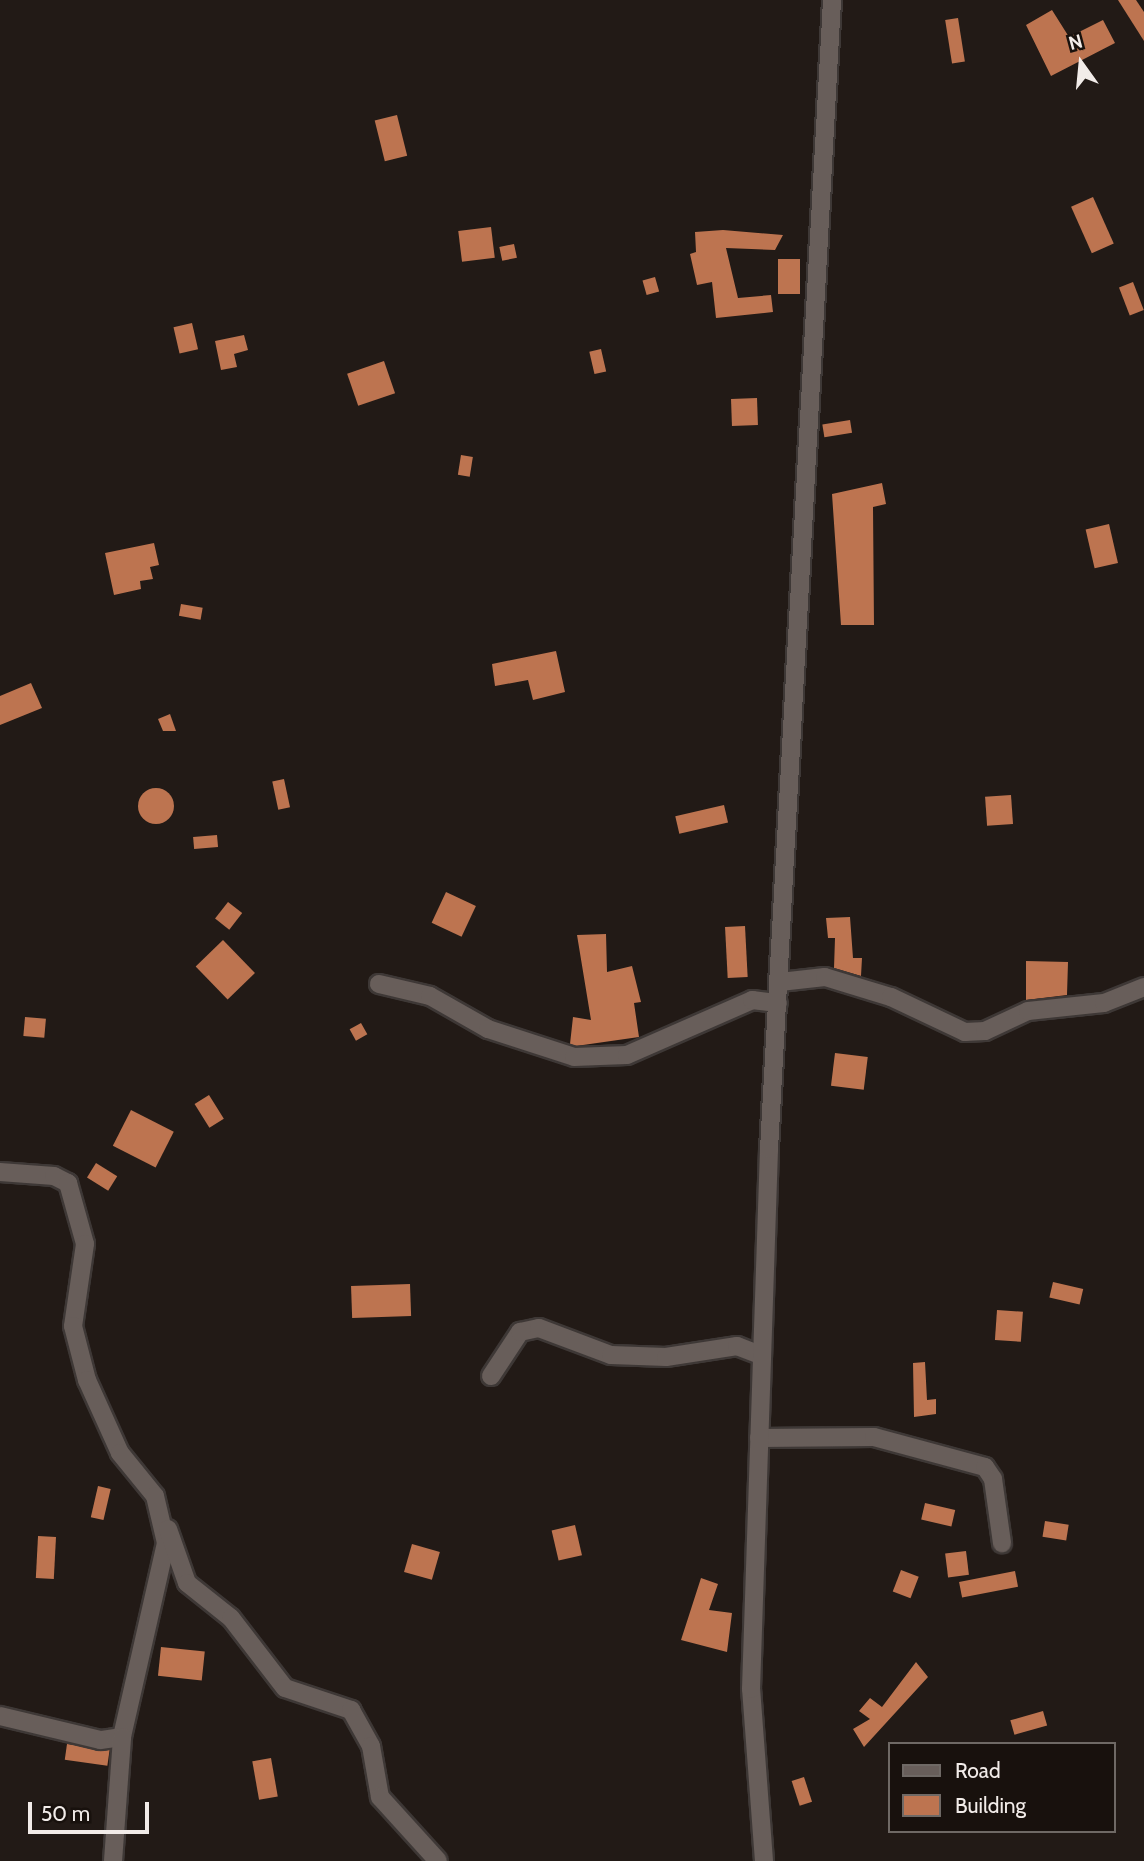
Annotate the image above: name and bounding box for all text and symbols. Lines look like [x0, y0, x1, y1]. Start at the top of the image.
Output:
north arrow [1046, 28, 1116, 98]
text: N [1066, 29, 1085, 55]
legend [888, 1742, 1116, 1833]
text: Road [955, 1758, 1001, 1783]
scale bar [32, 1787, 152, 1831]
text: Building [955, 1793, 1026, 1818]
text: 50 m [41, 1801, 90, 1826]

